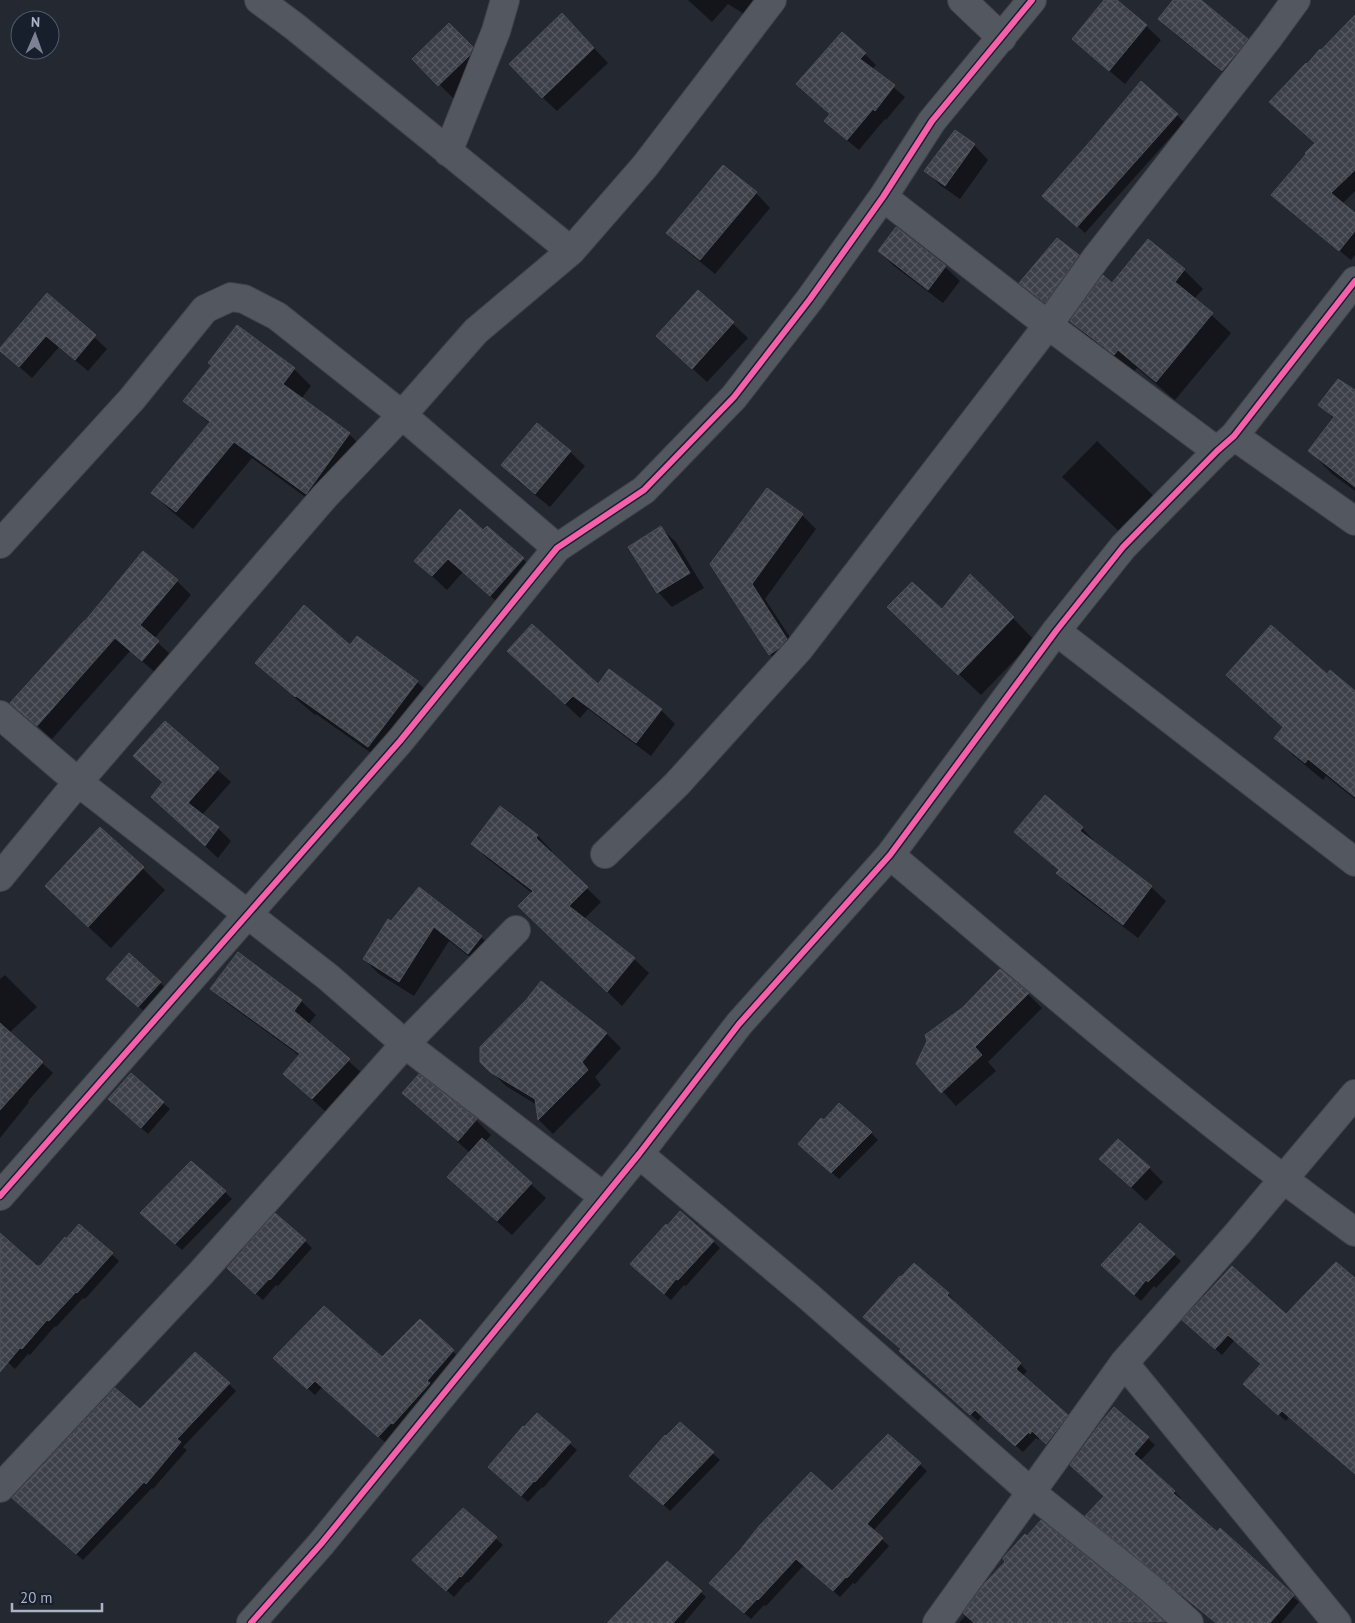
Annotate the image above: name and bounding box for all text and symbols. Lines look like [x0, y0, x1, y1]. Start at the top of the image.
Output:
north arrow [10, 10, 60, 60]
text: N [31, 13, 40, 31]
scale bar [12, 1580, 102, 1612]
text: 20 m [20, 1588, 53, 1607]

